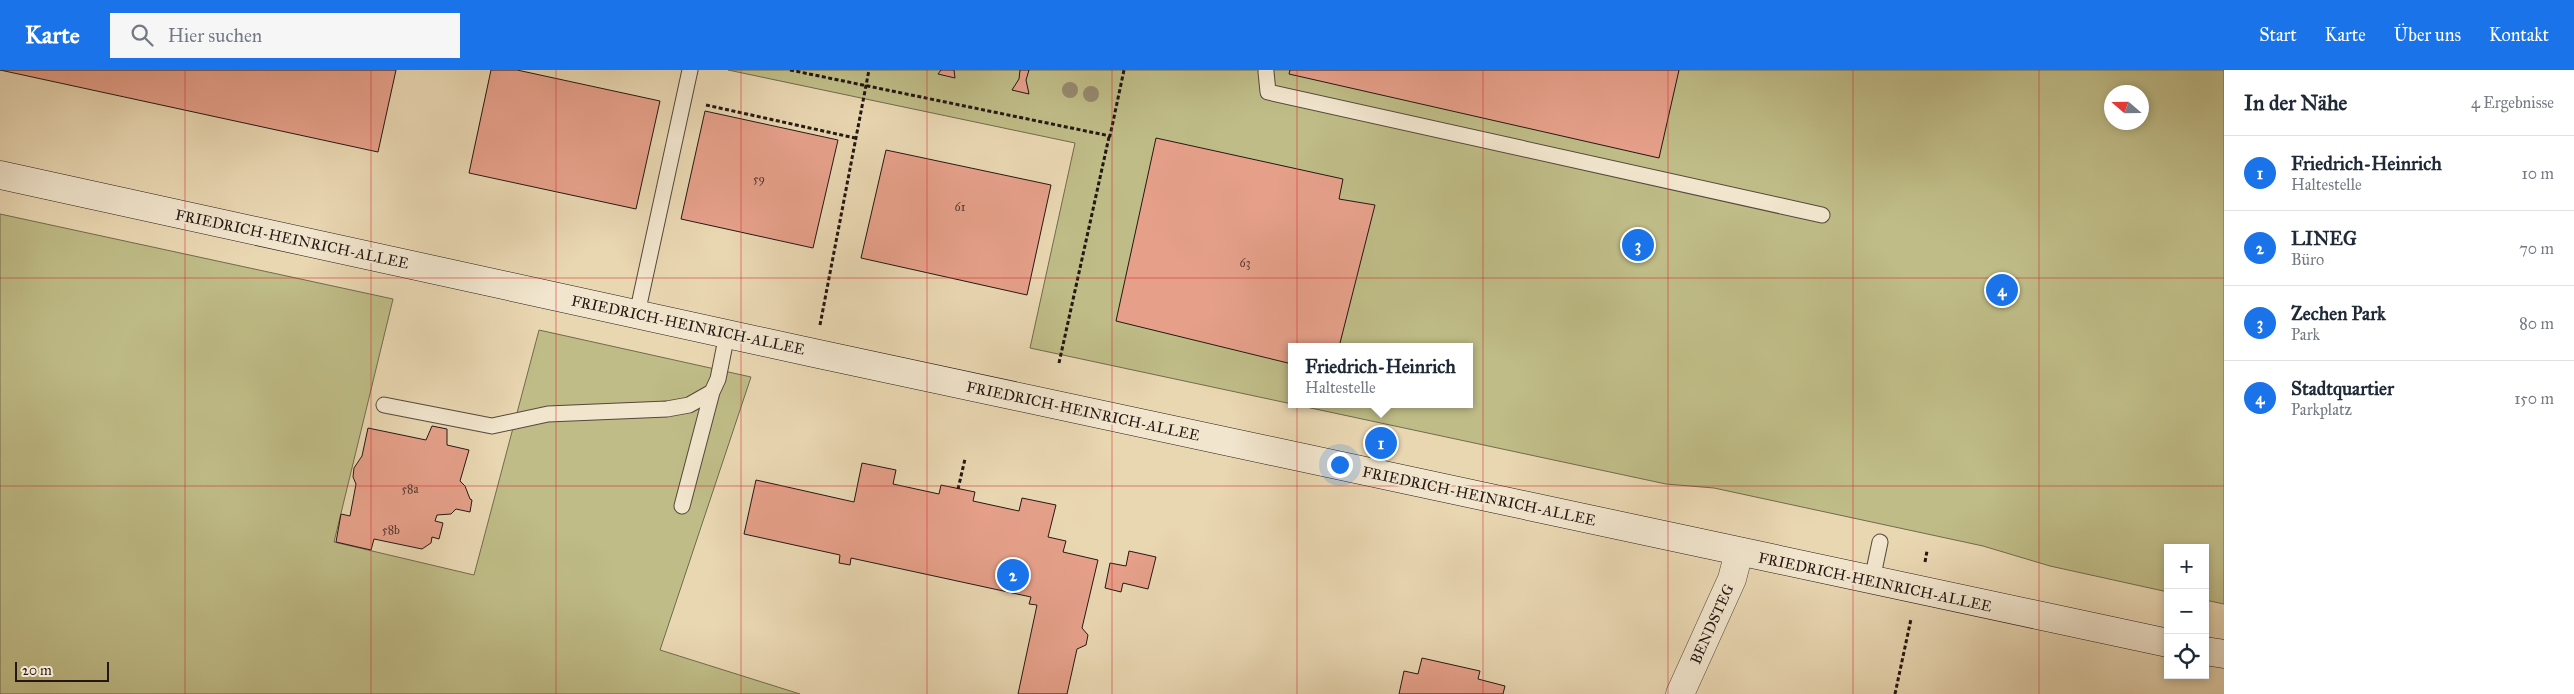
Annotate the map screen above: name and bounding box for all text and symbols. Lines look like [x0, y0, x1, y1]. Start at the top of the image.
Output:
search box [110, 13, 460, 58]
text: Karte [25, 20, 80, 50]
icon: search [128, 21, 156, 49]
text: Hier suchen [168, 24, 262, 47]
text: Start [2259, 24, 2297, 46]
text: Karte [2325, 24, 2366, 46]
text: Über uns [2394, 24, 2461, 46]
text: Kontakt [2489, 24, 2549, 46]
north arrow [2104, 85, 2149, 130]
text: In der Nähe [2244, 90, 2347, 116]
text: 4 Ergebnisse [2471, 93, 2554, 112]
text: Friedrich-Heinrich [2291, 152, 2442, 175]
text: 1 [2257, 164, 2263, 183]
text: 10 m [2522, 164, 2554, 183]
house number: 59 [753, 172, 765, 186]
text: Haltestelle [2291, 175, 2362, 194]
house number: 61 [955, 200, 966, 214]
street label: FRIEDRICH-HEINRICH-ALLEE [174, 205, 411, 273]
pin: 3 [1622, 226, 1654, 264]
text: LINEG [2291, 227, 2357, 250]
text: 2 [2256, 239, 2264, 258]
text: 70 m [2519, 239, 2554, 258]
text: Büro [2291, 250, 2324, 269]
house number: 63 [1240, 256, 1251, 270]
pin: 4 [1986, 271, 2018, 309]
street label: FRIEDRICH-HEINRICH-ALLEE [570, 291, 807, 359]
text: Zechen Park [2291, 302, 2386, 325]
text: 3 [2257, 314, 2263, 333]
text: 80 m [2519, 314, 2554, 333]
text: Park [2291, 325, 2320, 344]
popup [1288, 343, 1473, 408]
text: Friedrich-Heinrich [1305, 355, 1456, 378]
street label: FRIEDRICH-HEINRICH-ALLEE [965, 377, 1202, 445]
text: Stadtquartier [2291, 377, 2394, 400]
text: Haltestelle [1305, 378, 1376, 397]
text: 4 [2256, 389, 2264, 408]
text: 150 m [2514, 389, 2554, 408]
text: Parkplatz [2291, 400, 2352, 419]
pin: 1 [1365, 424, 1397, 462]
your location [1327, 452, 1353, 478]
street label: FRIEDRICH-HEINRICH-ALLEE [1361, 462, 1598, 530]
house number: 58a [401, 482, 419, 496]
house number: 58b [382, 523, 400, 537]
map controls [2164, 544, 2209, 679]
button: + [2164, 544, 2209, 589]
street label: FRIEDRICH-HEINRICH-ALLEE [1757, 548, 1994, 616]
pin: 2 [997, 556, 1029, 594]
street label: BENDSTEG [1686, 581, 1738, 667]
button: − [2164, 589, 2209, 634]
button: locate [2164, 634, 2209, 679]
scale bar [15, 659, 109, 682]
text: 20 m [22, 662, 52, 679]

